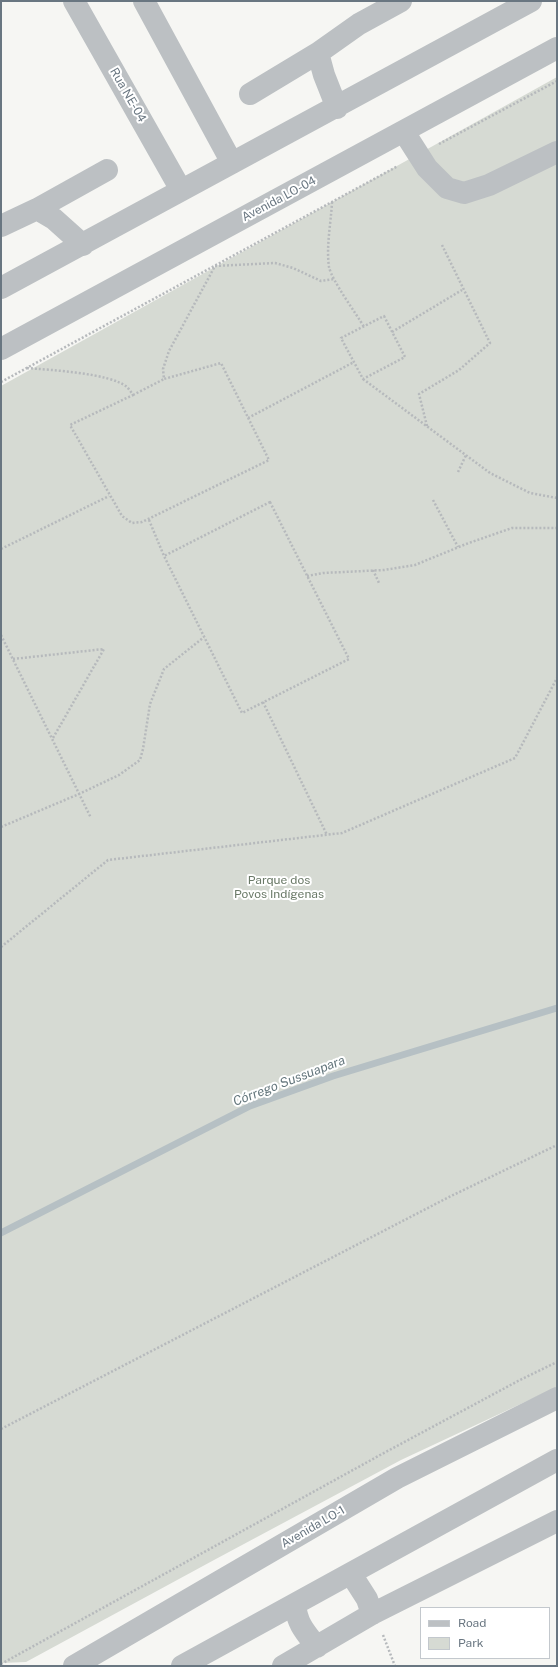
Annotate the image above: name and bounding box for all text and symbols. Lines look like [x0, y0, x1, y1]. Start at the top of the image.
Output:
street label: Rua NE-04 [107, 65, 149, 125]
street label: Avenida LO-04 [239, 173, 319, 225]
park label: Parque dos Povos Indígenas [234, 873, 324, 901]
water label: Córrego Sussuapara [231, 1052, 347, 1110]
street label: Avenida LO-1 [279, 1503, 347, 1551]
legend [420, 1607, 550, 1659]
text: Road [458, 1616, 486, 1630]
text: Park [458, 1636, 484, 1650]

